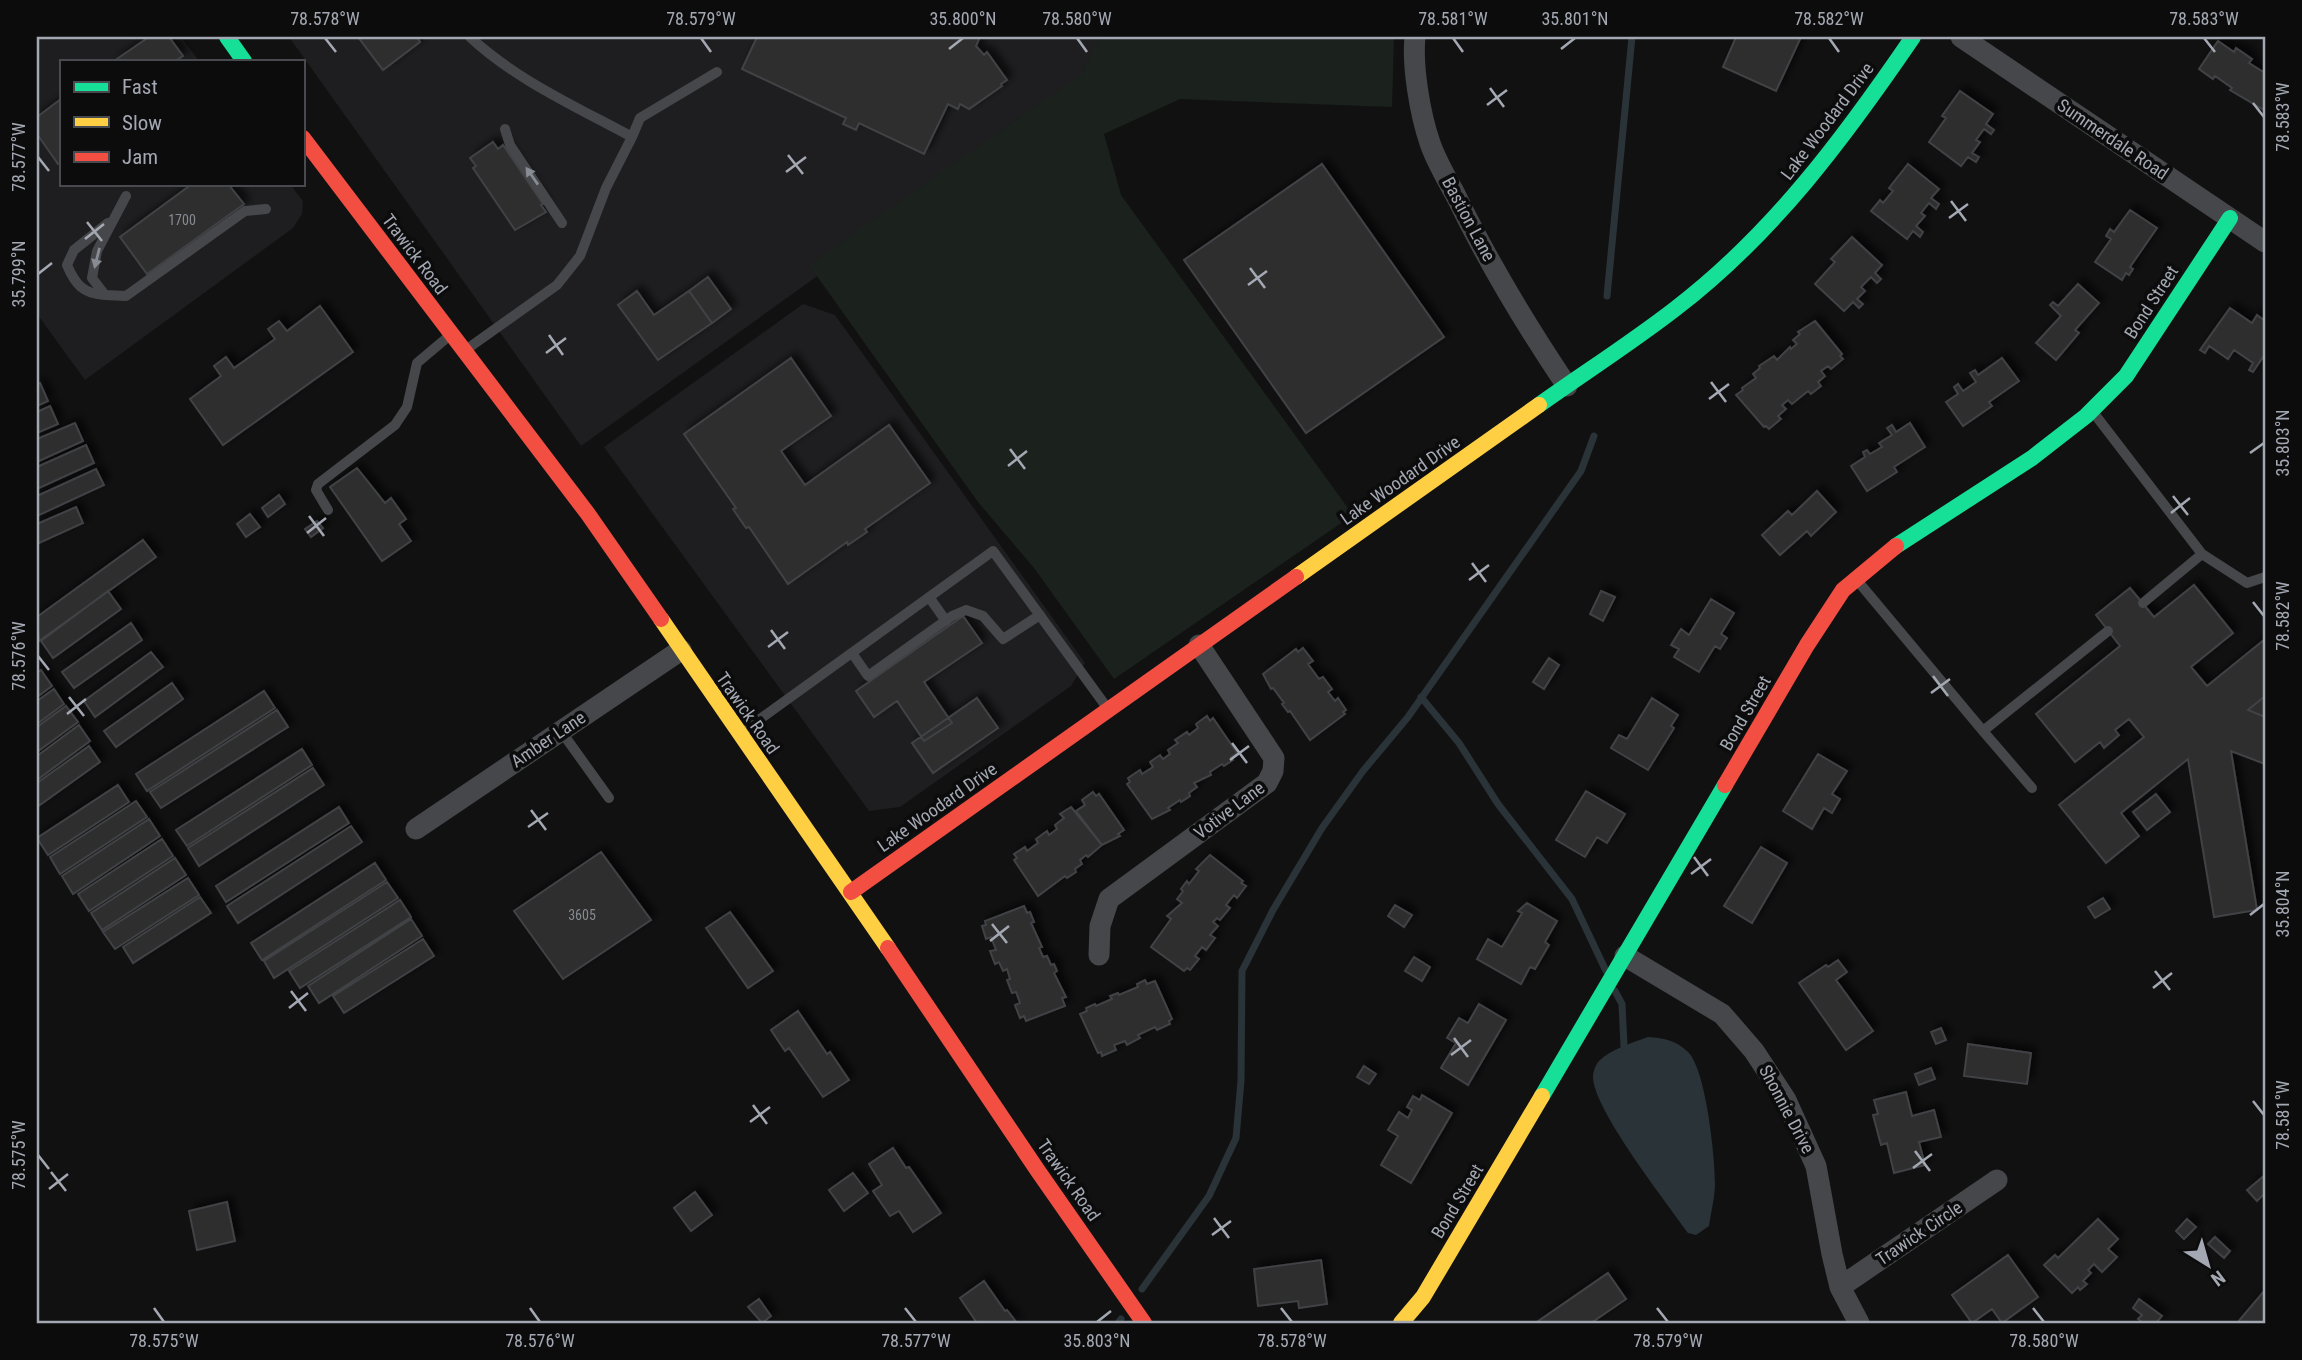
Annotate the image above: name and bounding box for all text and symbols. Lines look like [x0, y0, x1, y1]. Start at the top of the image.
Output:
text: 78.578°W [290, 8, 360, 29]
text: 78.579°W [666, 8, 736, 29]
text: 35.800°N [929, 8, 997, 29]
text: 78.580°W [1042, 8, 1112, 29]
text: 78.581°W [1418, 8, 1488, 29]
text: 35.801°N [1541, 8, 1609, 29]
text: 78.582°W [1794, 8, 1864, 29]
text: 78.583°W [2169, 8, 2239, 29]
street label: Lake Woodard Drive [1776, 58, 1878, 184]
legend [60, 60, 304, 186]
text: Fast [122, 75, 158, 99]
text: 78.583°W [2272, 82, 2293, 152]
street label: Summerdale Road [2054, 94, 2172, 184]
text: Slow [122, 111, 162, 135]
text: 78.577°W [8, 122, 29, 192]
text: Jam [122, 145, 158, 169]
one-way arrow [525, 167, 539, 185]
street label: Bastion Lane [1438, 173, 1500, 265]
street label: Trawick Road [378, 210, 452, 298]
house number: 1700 [168, 212, 196, 228]
text: 35.799°N [8, 240, 29, 308]
one-way arrow [91, 247, 102, 269]
street label: Bond Street [2120, 262, 2182, 342]
text: 35.803°N [2272, 409, 2293, 477]
street label: Lake Woodard Drive [1336, 431, 1464, 529]
text: 78.582°W [2272, 581, 2293, 651]
text: 78.576°W [8, 621, 29, 691]
street label: Trawick Road [712, 668, 784, 758]
street label: Bond Street [1715, 672, 1775, 754]
street label: Amber Lane [507, 706, 589, 772]
street label: Lake Woodard Drive [873, 758, 1001, 856]
street label: Votive Lane [1190, 777, 1268, 843]
text: 35.804°N [2272, 870, 2293, 938]
house number: 3605 [568, 907, 596, 923]
street label: Shonnie Drive [1755, 1061, 1819, 1157]
text: 78.581°W [2272, 1080, 2293, 1150]
text: 78.575°W [8, 1120, 29, 1190]
street label: Trawick Road [1033, 1135, 1105, 1225]
street label: Bond Street [1427, 1160, 1487, 1242]
street label: Trawick Circle [1872, 1197, 1966, 1269]
north arrow [2172, 1230, 2242, 1300]
text: N [2206, 1265, 2229, 1291]
text: 78.575°W [129, 1330, 199, 1351]
text: 78.576°W [505, 1330, 575, 1351]
text: 78.577°W [881, 1330, 951, 1351]
text: 35.803°N [1063, 1330, 1131, 1351]
text: 78.578°W [1257, 1330, 1327, 1351]
text: 78.579°W [1633, 1330, 1703, 1351]
text: 78.580°W [2009, 1330, 2079, 1351]

